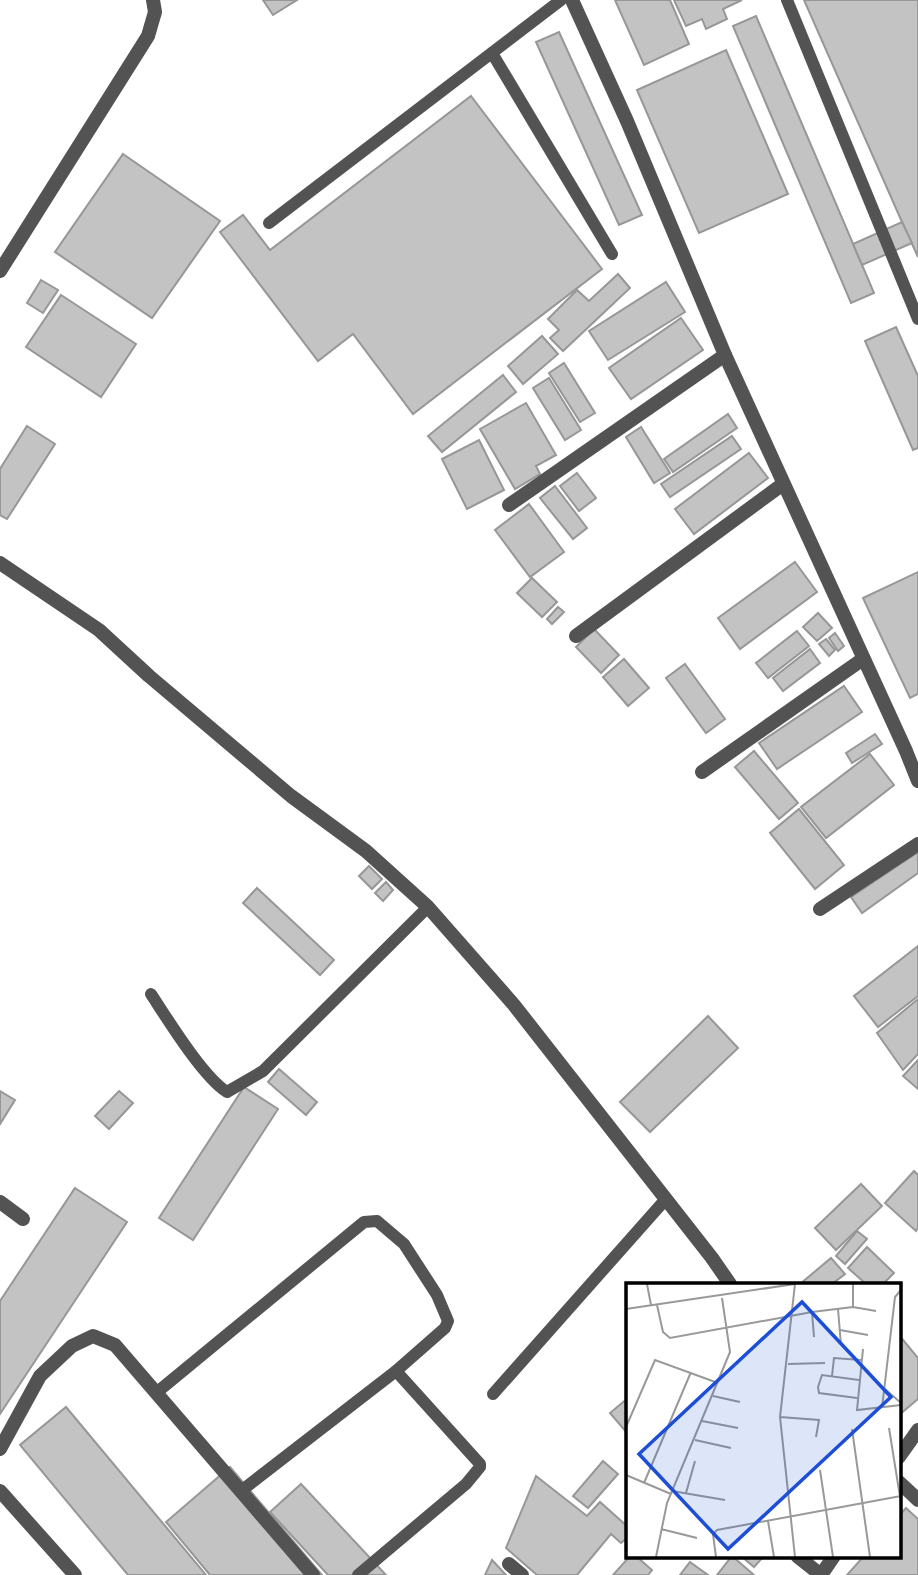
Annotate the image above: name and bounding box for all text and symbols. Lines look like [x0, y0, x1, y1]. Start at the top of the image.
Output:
inset map [626, 1283, 900, 1558]

